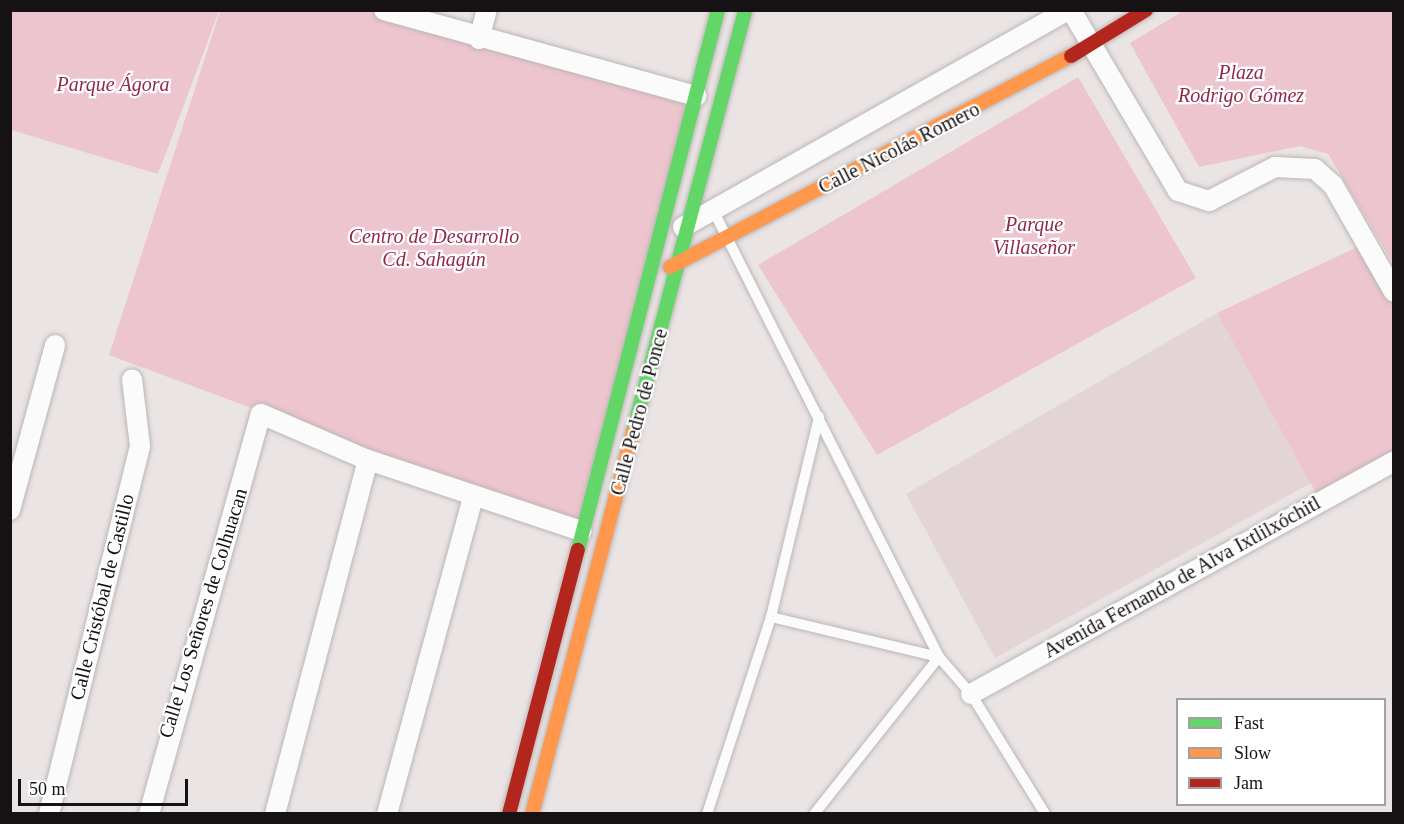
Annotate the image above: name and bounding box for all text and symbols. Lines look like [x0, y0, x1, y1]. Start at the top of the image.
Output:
park label: Plaza Rodrigo Gómez [1178, 60, 1304, 107]
park label: Parque Ágora [56, 72, 170, 96]
street label: Calle Nicolás Romero [814, 97, 984, 199]
park label: Parque Villaseñor [993, 212, 1075, 259]
park label: Centro de Desarrollo Cd. Sahagún [349, 224, 519, 271]
street label: Calle Pedro de Ponce [605, 326, 673, 498]
street label: Calle Los Señores de Colhuacan [154, 485, 252, 741]
street label: Avenida Fernando de Alva Ixtlilxóchitl [1039, 490, 1325, 664]
street label: Calle Cristóbal de Castillo [65, 491, 139, 703]
legend [1176, 698, 1386, 806]
text: Fast [1234, 713, 1264, 733]
text: Slow [1234, 743, 1271, 763]
scale bar [21, 767, 190, 805]
text: Jam [1234, 773, 1263, 793]
text: 50 m [29, 779, 66, 799]

